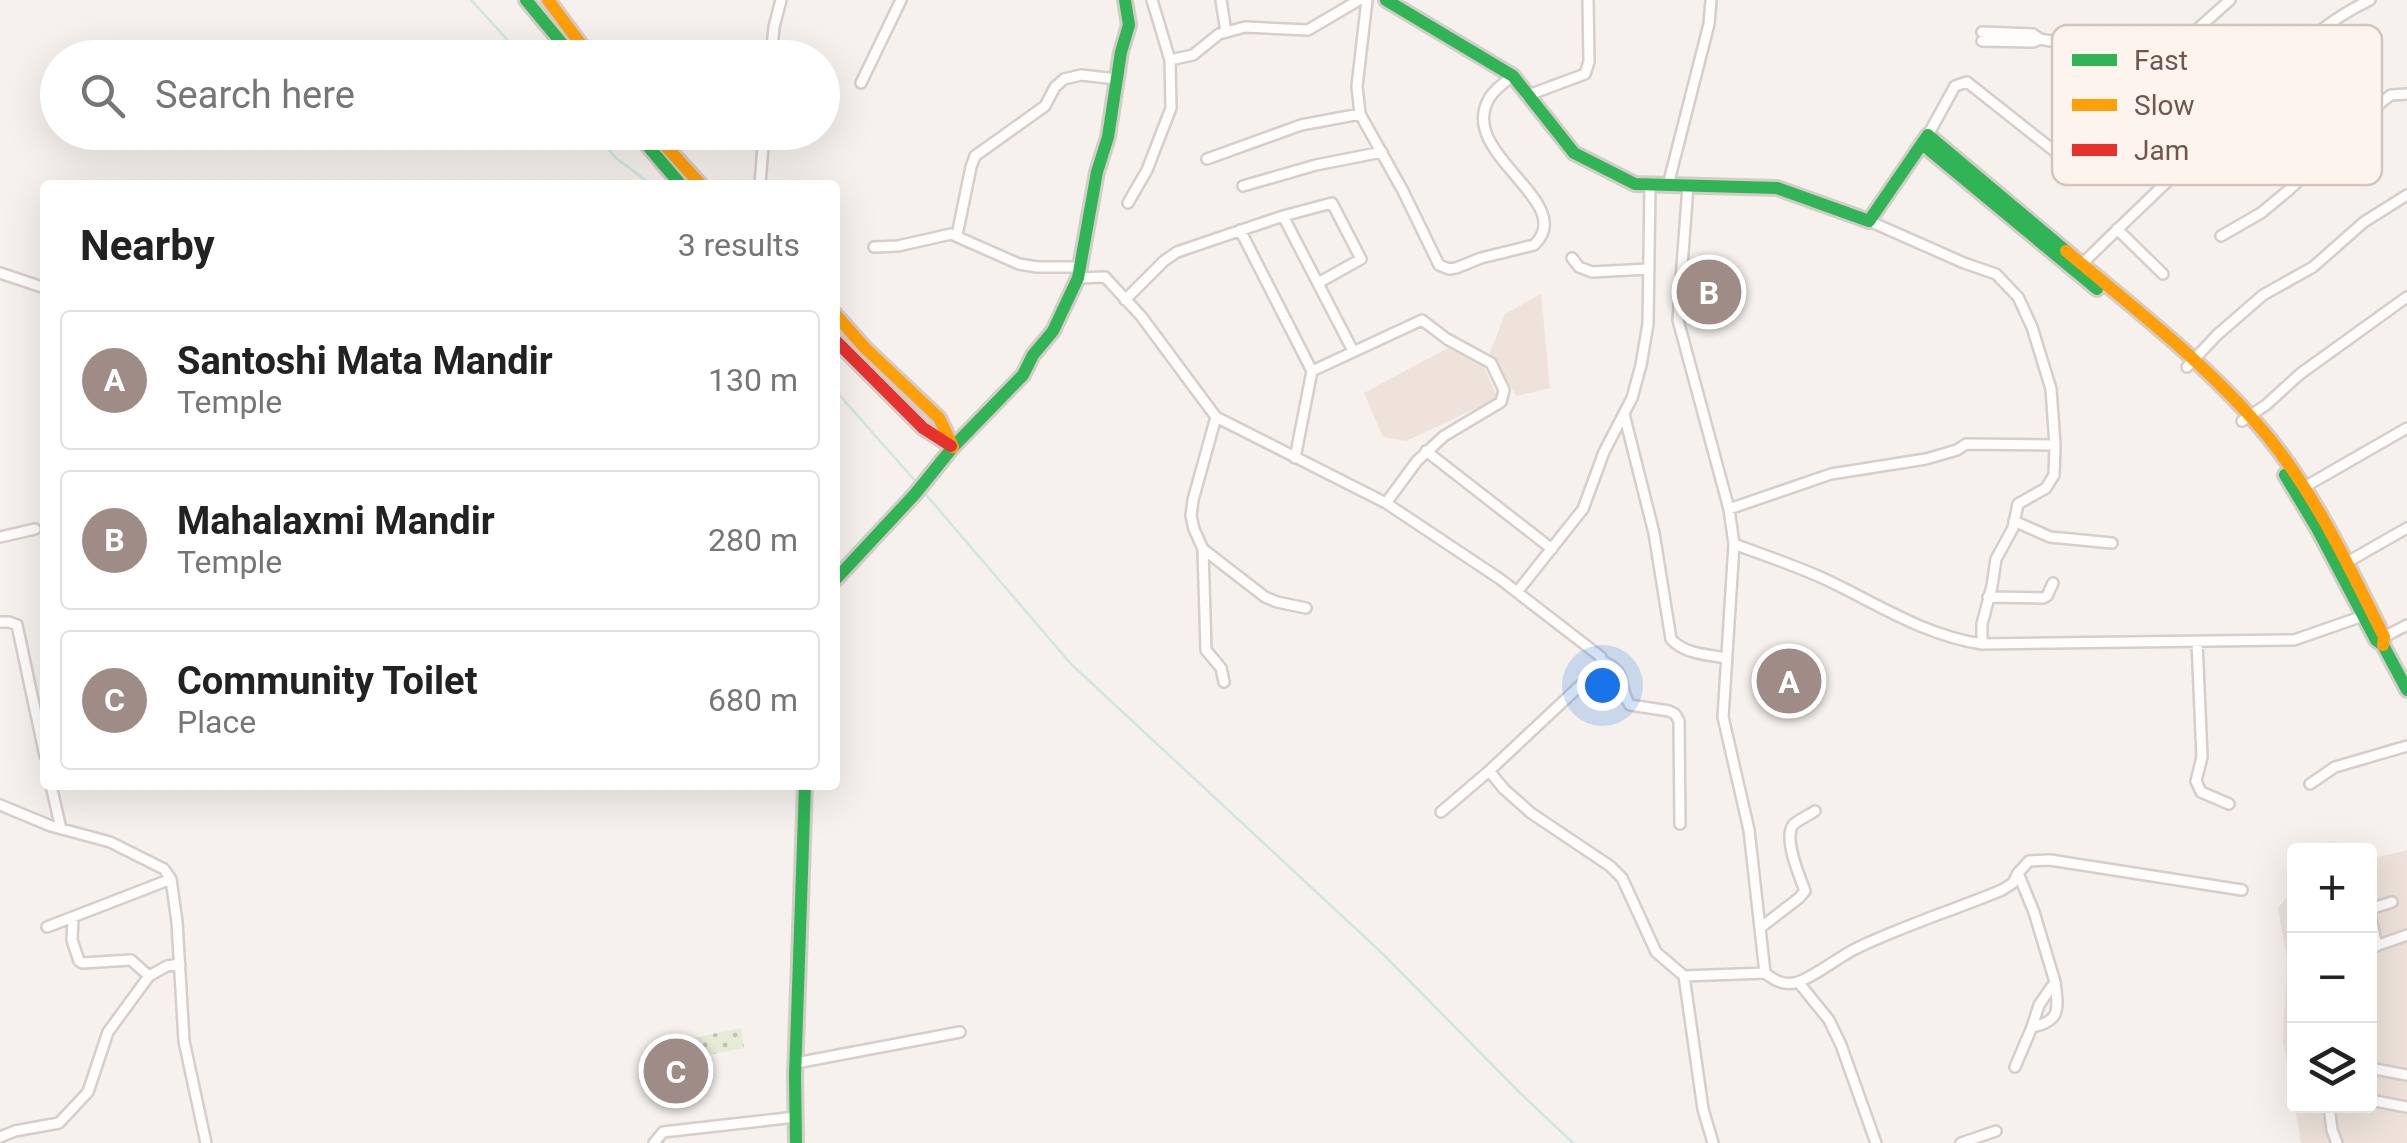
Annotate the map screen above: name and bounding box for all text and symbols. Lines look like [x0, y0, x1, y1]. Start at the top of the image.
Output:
legend [2052, 25, 2382, 185]
search box [40, 40, 840, 150]
text: Fast [2134, 44, 2188, 77]
icon: search [75, 68, 130, 123]
text: Search here [155, 73, 355, 117]
text: Slow [2134, 89, 2194, 122]
text: Jam [2134, 134, 2189, 167]
text: Nearby [80, 221, 215, 270]
text: 3 results [678, 226, 800, 264]
pin: B [1676, 254, 1742, 330]
text: Santoshi Mata Mandir [177, 339, 553, 383]
text: A [104, 361, 125, 399]
text: 130 m [708, 361, 798, 399]
text: Temple [177, 383, 282, 421]
text: Mahalaxmi Mandir [177, 499, 495, 543]
text: B [104, 521, 125, 559]
text: 280 m [708, 521, 798, 559]
text: Temple [177, 543, 282, 581]
pin: A [1756, 644, 1822, 718]
text: Community Toilet [177, 659, 478, 703]
your location [1577, 660, 1628, 711]
text: C [104, 681, 125, 719]
text: 680 m [708, 681, 798, 719]
text: Place [177, 703, 256, 741]
map controls [2287, 843, 2377, 1113]
button: + [2287, 843, 2377, 933]
button: − [2287, 933, 2377, 1023]
button: layers [2287, 1023, 2377, 1113]
pin: C [644, 1034, 708, 1108]

